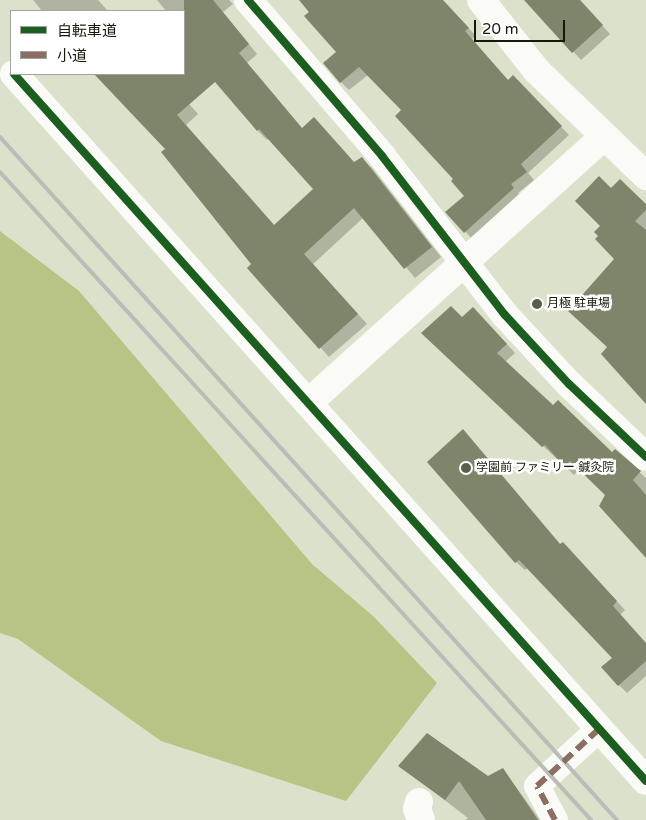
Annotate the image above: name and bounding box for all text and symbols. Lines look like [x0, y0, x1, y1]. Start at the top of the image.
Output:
legend [10, 10, 185, 75]
scale bar [476, 10, 567, 42]
text: 20 m [482, 20, 519, 38]
text: 自転車道 [57, 22, 117, 40]
text: 小道 [57, 47, 87, 65]
place label: 月極 駐車場 [547, 297, 610, 311]
marker: 月極 駐車場 [531, 298, 543, 310]
place label: 学園前 ファミリー 鍼灸院 [476, 461, 614, 475]
marker: 学園前 ファミリー 鍼灸院 [460, 462, 472, 474]

